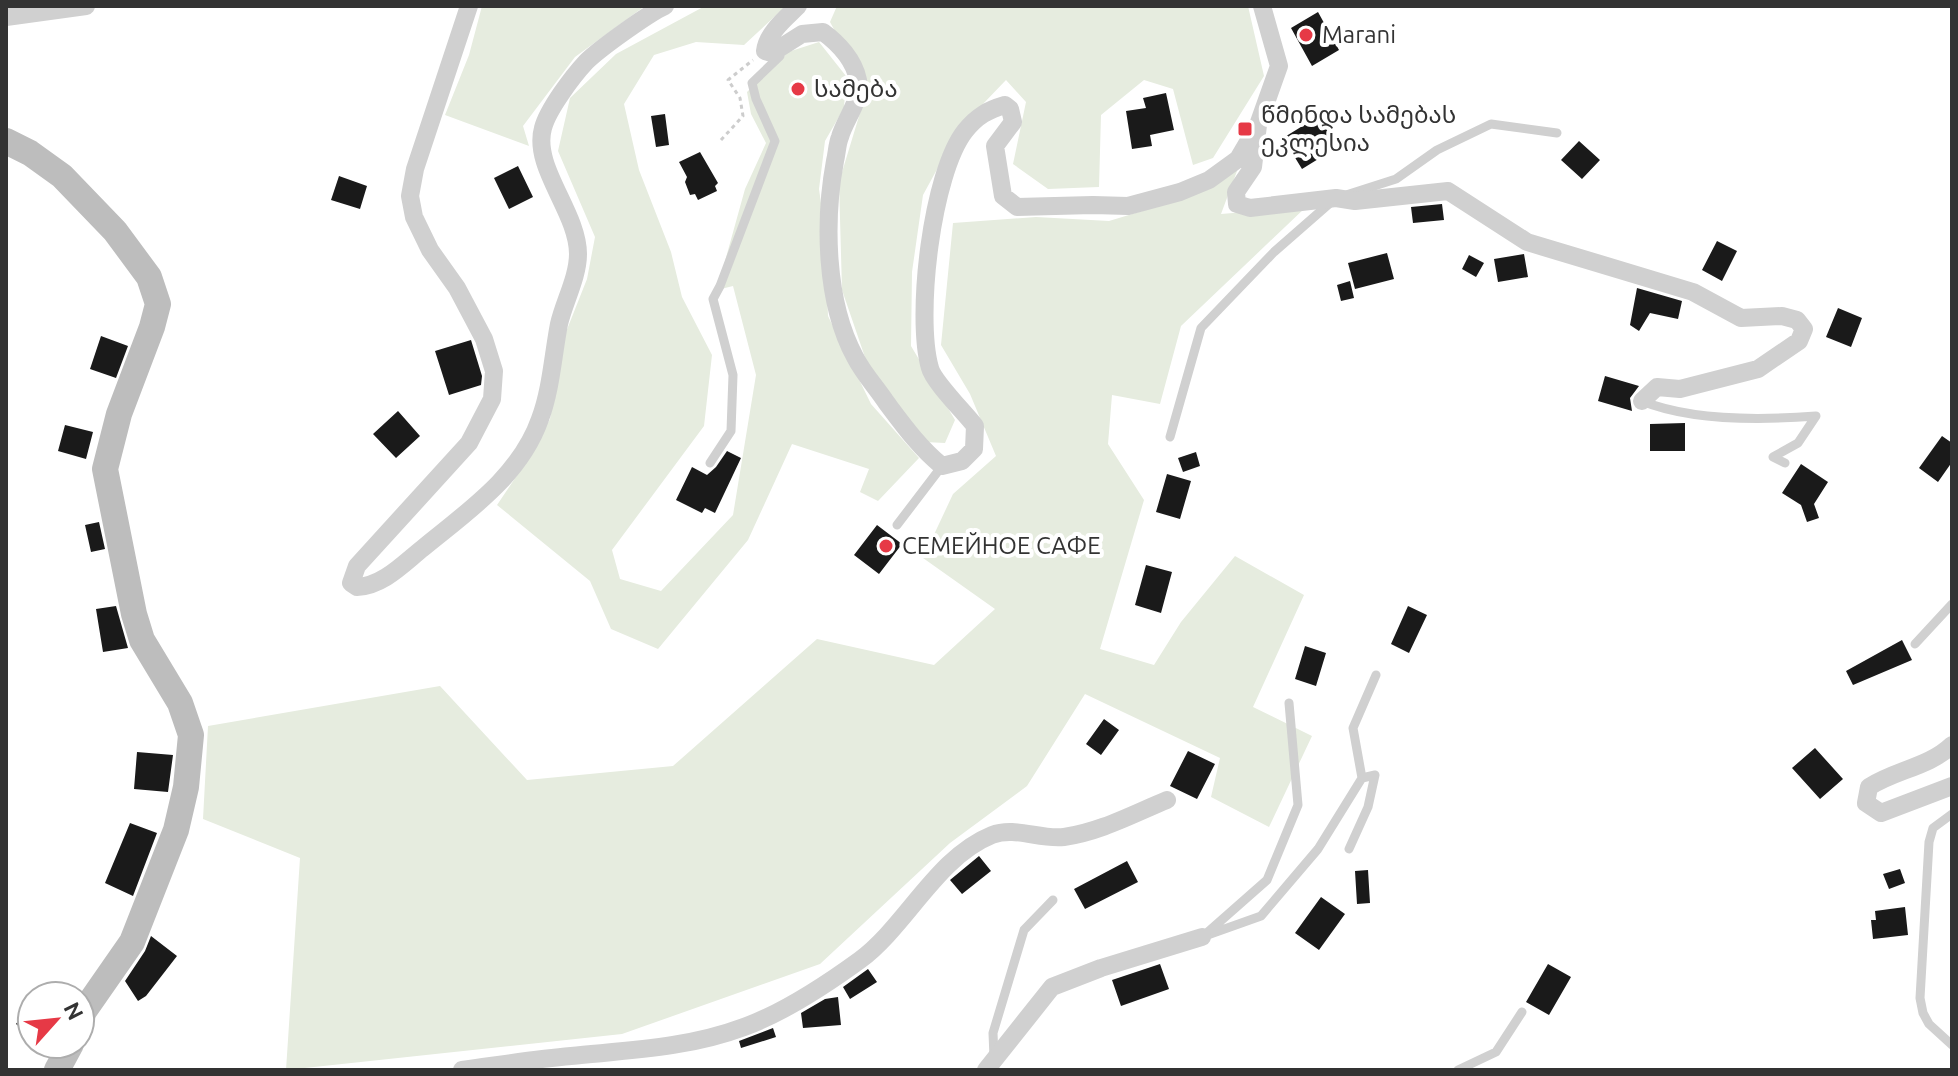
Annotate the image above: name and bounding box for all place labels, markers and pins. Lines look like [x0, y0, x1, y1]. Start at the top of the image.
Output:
place label: Marani [1322, 21, 1396, 48]
marker: Marani [1297, 26, 1315, 44]
place label: სამება [814, 75, 898, 103]
marker: სამება [789, 80, 807, 98]
place label: წმინდა სამებას ეკლესია [1261, 101, 1456, 157]
marker: წმინდა სამებას ეკლესია [1236, 120, 1254, 138]
place label: СЕМЕЙНОЕ САФЕ [902, 531, 1101, 559]
marker: СЕМЕЙНОЕ САФЕ [877, 537, 895, 555]

